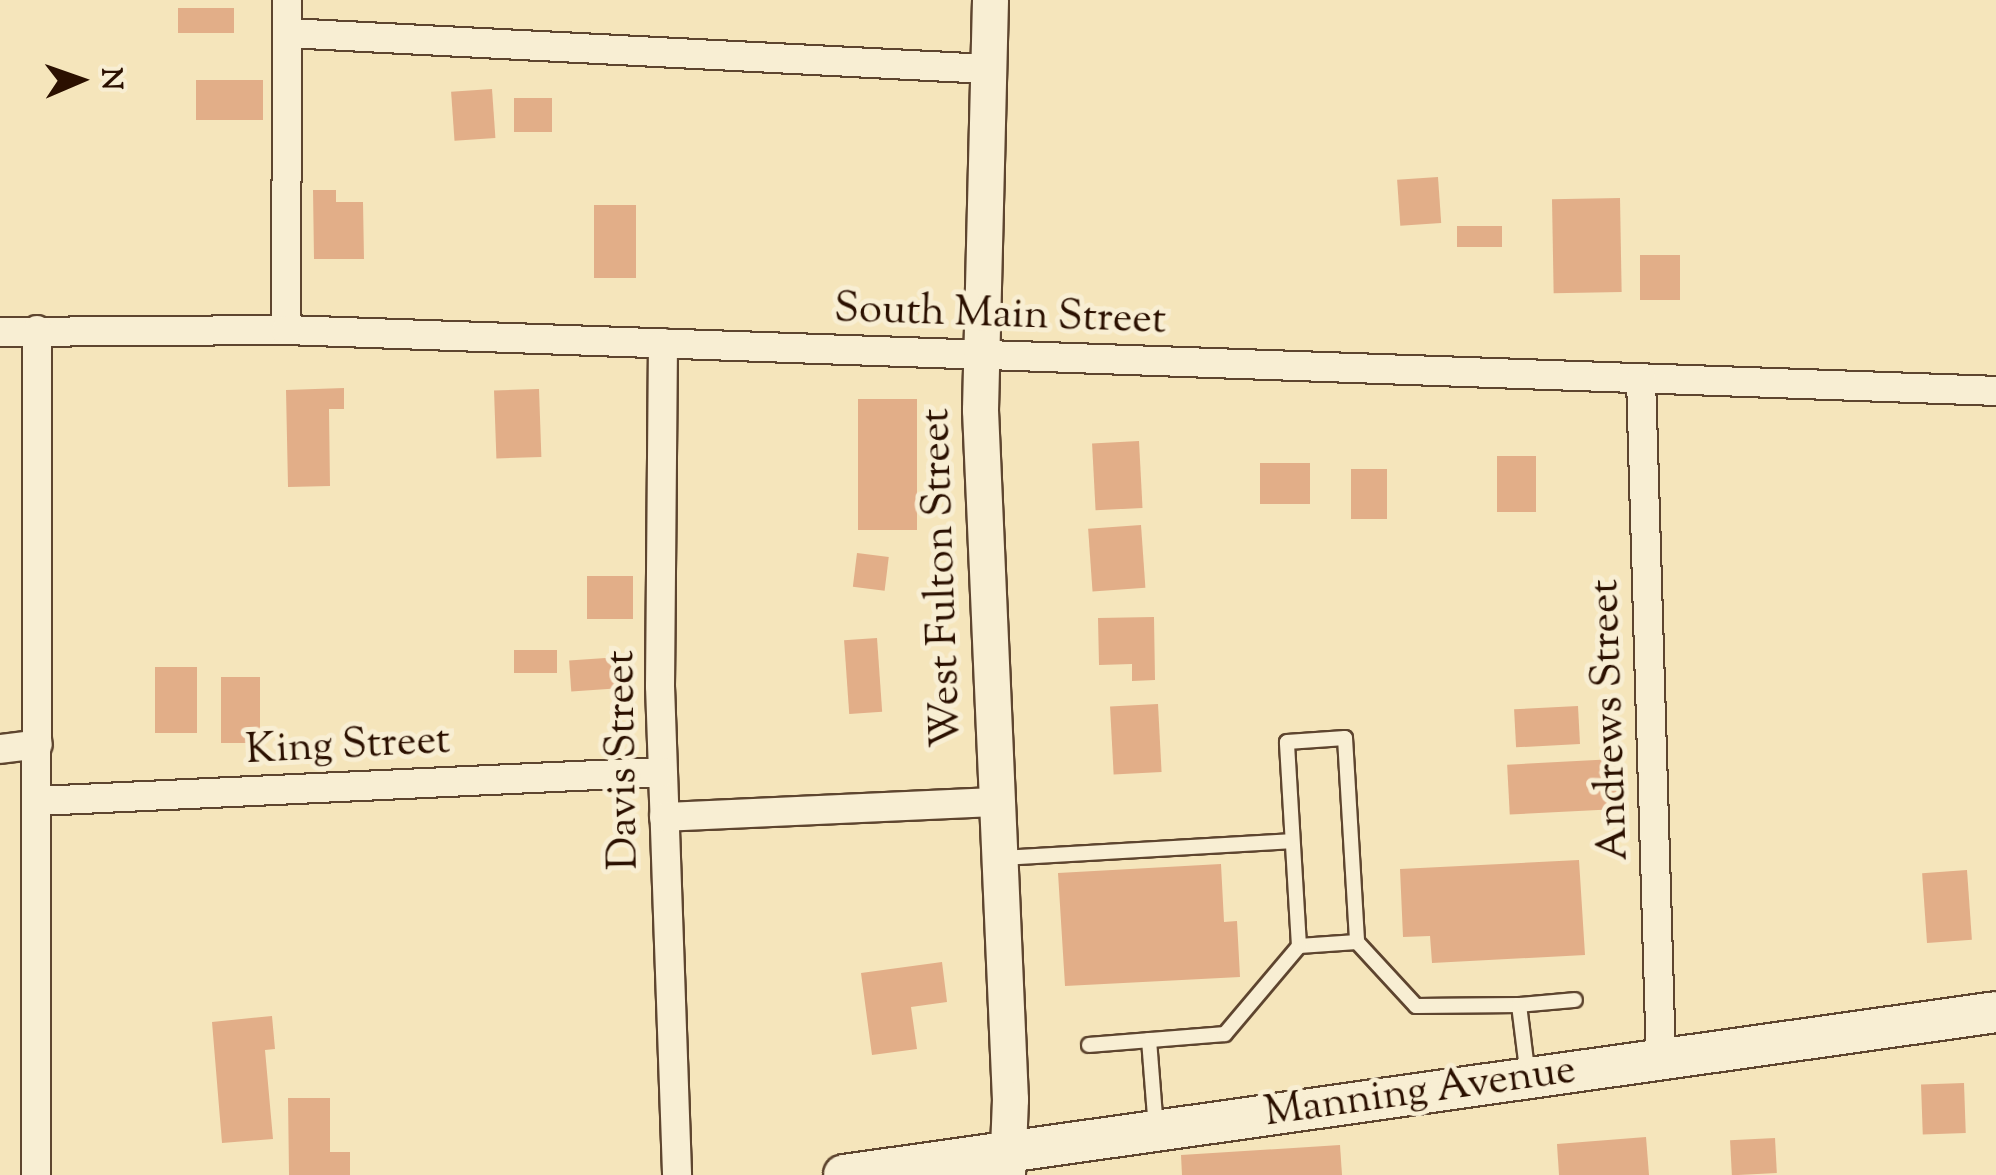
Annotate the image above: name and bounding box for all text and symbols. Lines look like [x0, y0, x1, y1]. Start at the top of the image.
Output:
north arrow [30, 30, 130, 130]
text: N [90, 67, 130, 91]
street label: South Main Street [833, 285, 1167, 347]
street label: West Fulton Street [912, 407, 974, 749]
street label: Andrews Street [1581, 578, 1641, 862]
street label: Davis Street [597, 650, 651, 870]
street label: King Street [245, 716, 451, 778]
street label: Manning Avenue [1261, 1046, 1579, 1140]

